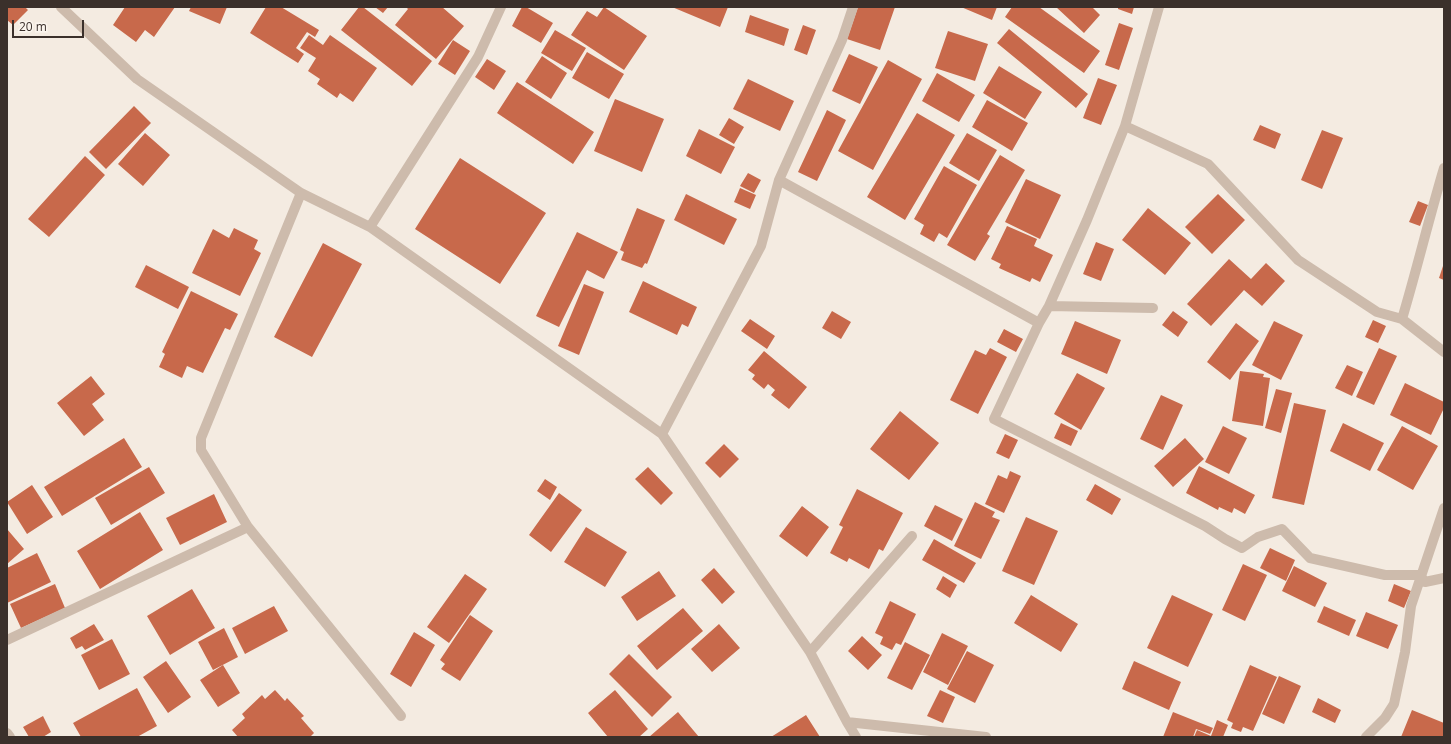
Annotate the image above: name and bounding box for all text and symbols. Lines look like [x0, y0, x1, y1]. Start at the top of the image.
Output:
scale bar [14, 12, 86, 38]
text: 20 m [19, 18, 47, 35]

